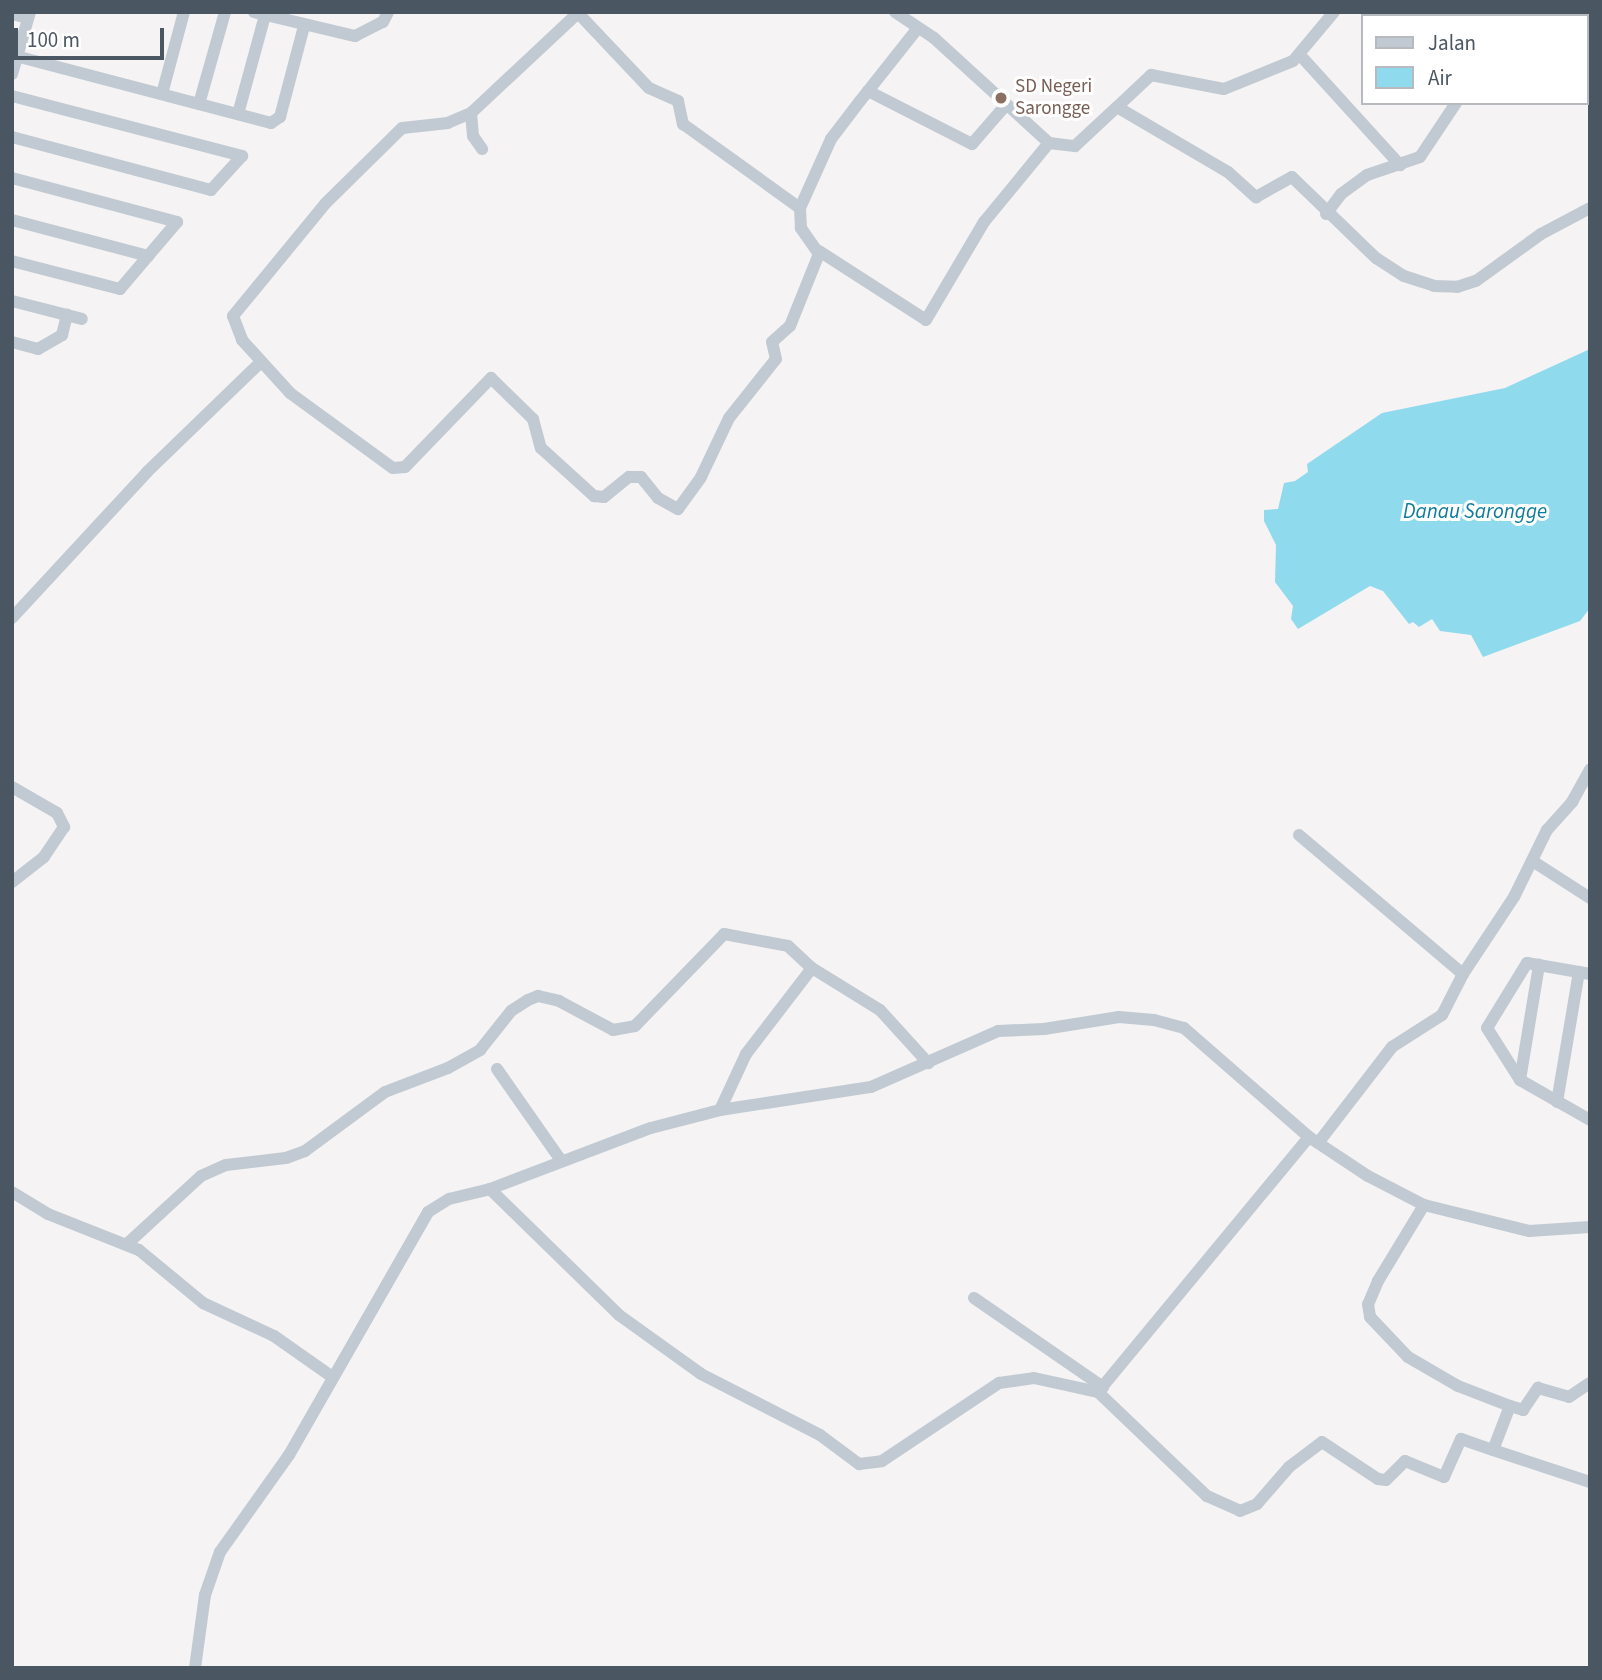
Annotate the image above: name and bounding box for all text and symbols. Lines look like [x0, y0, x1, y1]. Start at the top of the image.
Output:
scale bar [18, 14, 168, 58]
legend [1360, 14, 1588, 105]
text: 100 m [27, 25, 80, 55]
text: Jalan [1428, 28, 1476, 58]
text: Air [1428, 63, 1452, 93]
place label: SD Negeri Sarongge [1015, 76, 1092, 120]
marker: SD Negeri Sarongge [993, 90, 1009, 106]
water label: Danau Sarongge [1403, 498, 1547, 524]

